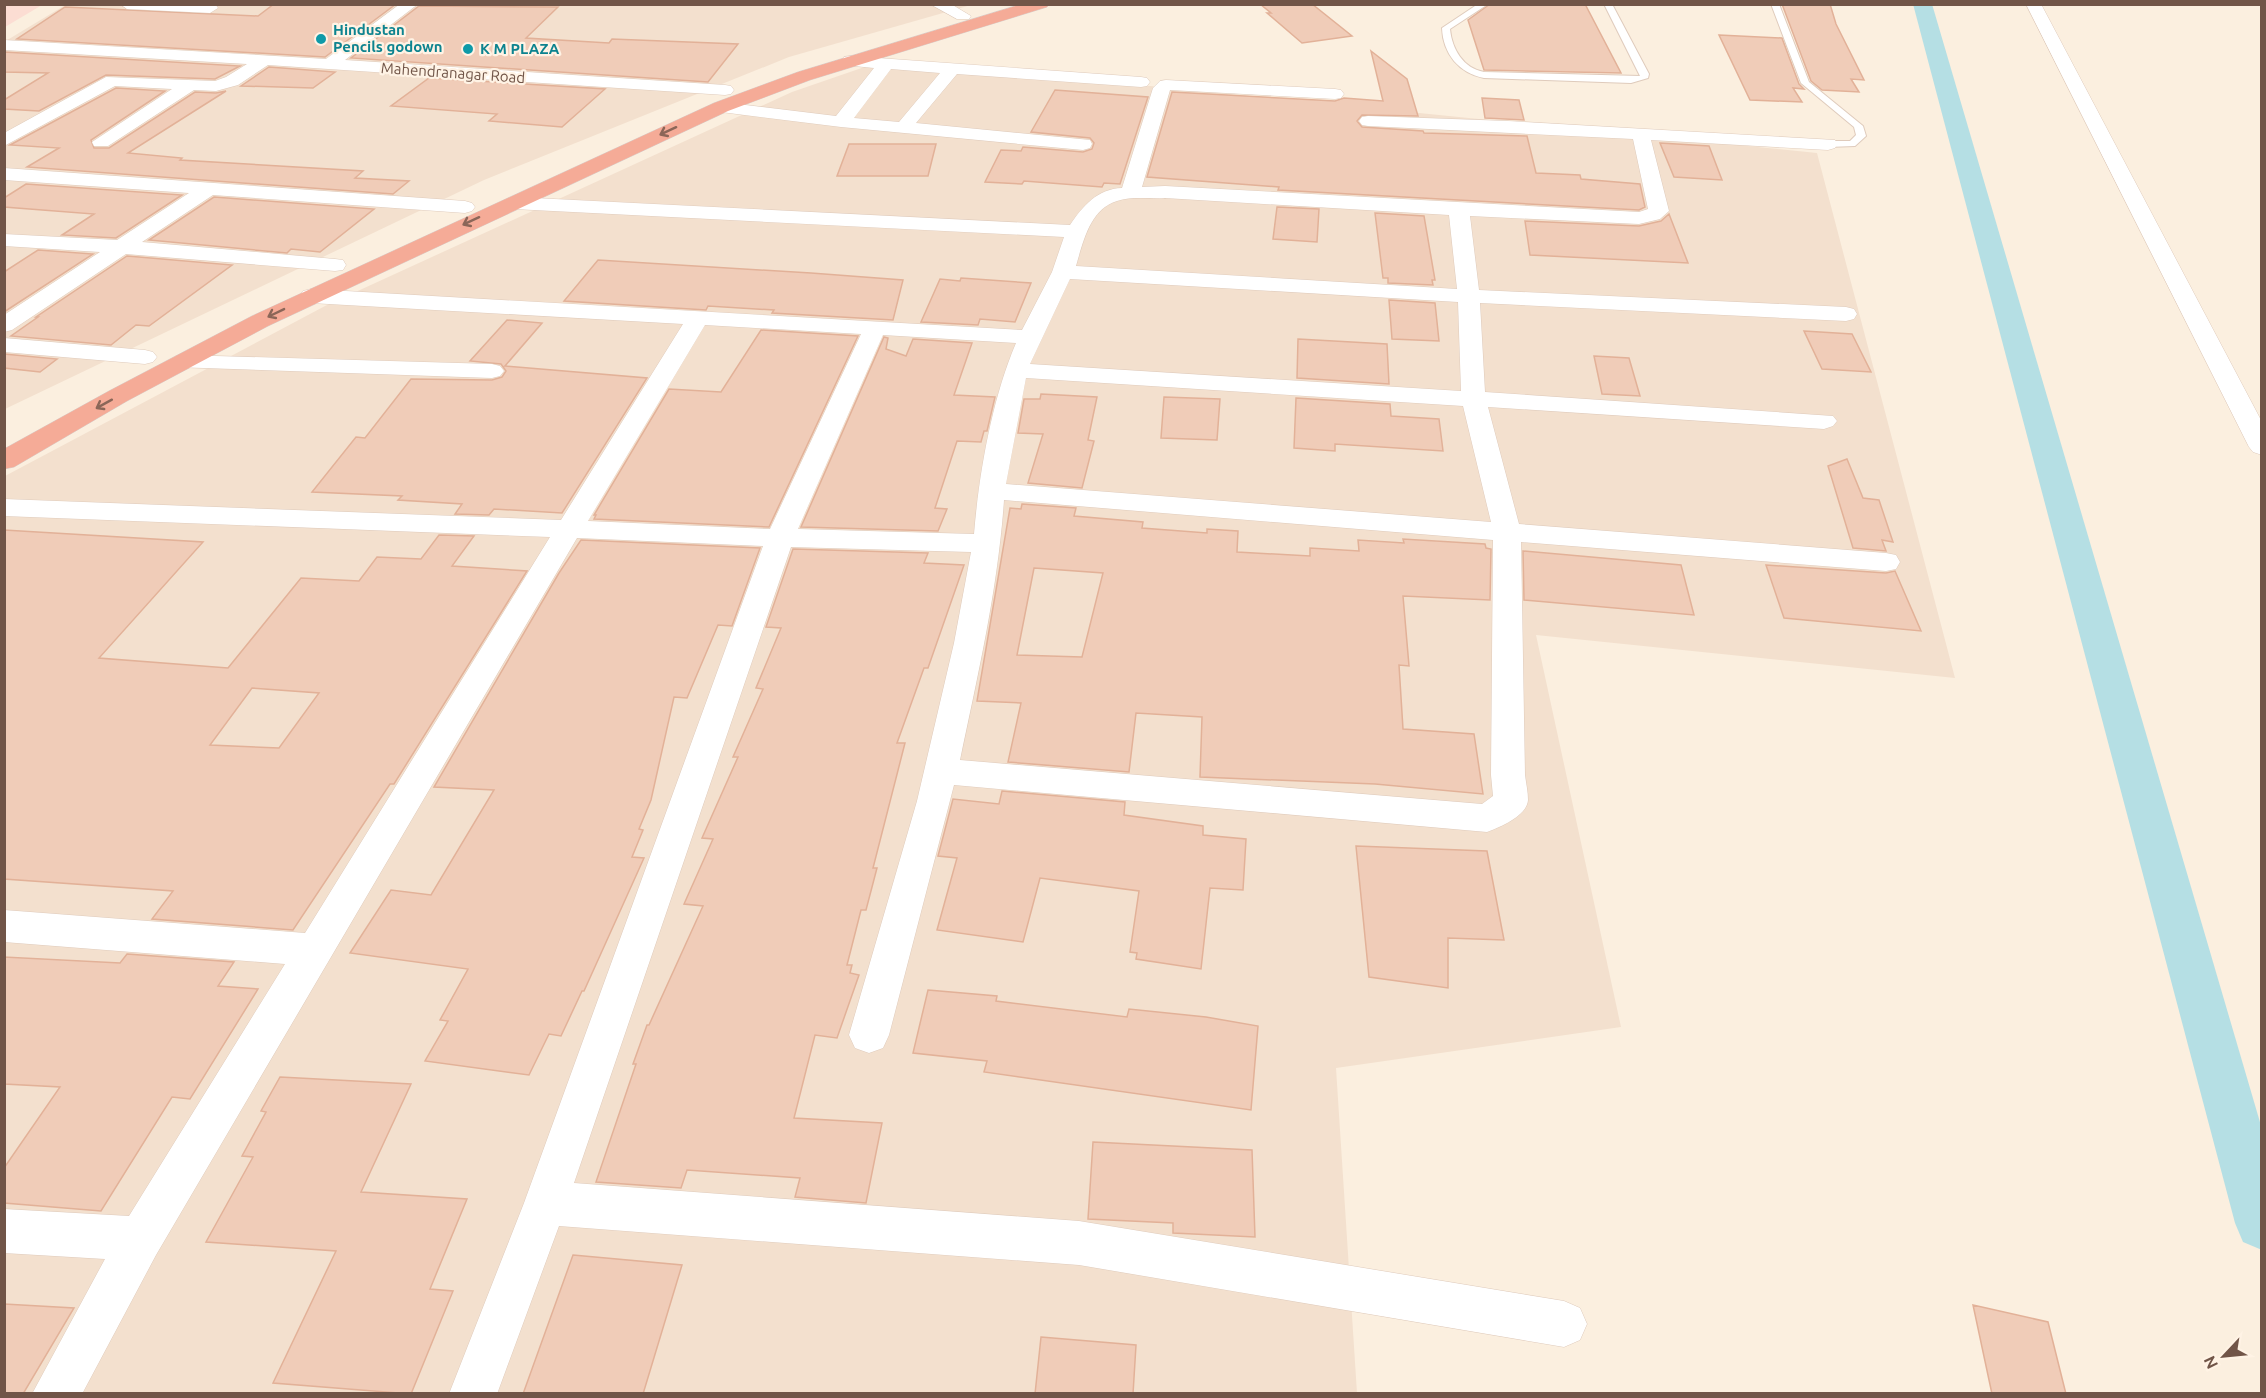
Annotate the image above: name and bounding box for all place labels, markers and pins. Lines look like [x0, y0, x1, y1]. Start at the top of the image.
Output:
place label: Hindustan Pencils godown [333, 21, 443, 55]
marker: Hindustan Pencils godown [314, 32, 328, 46]
place label: K M PLAZA [480, 40, 560, 57]
marker: K M PLAZA [461, 42, 475, 56]

